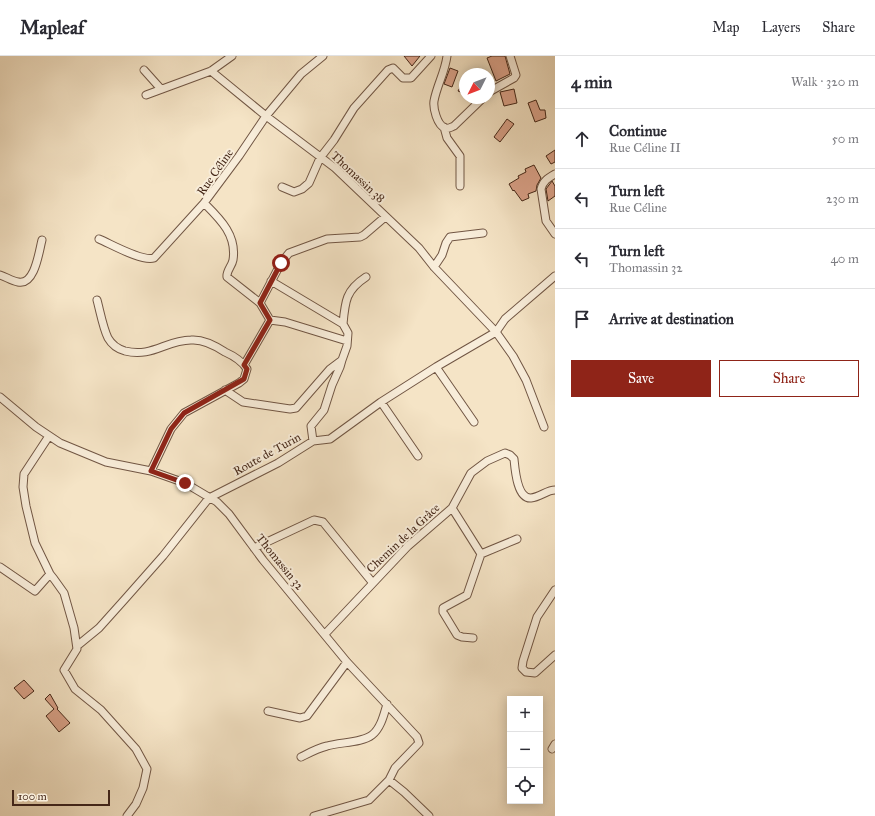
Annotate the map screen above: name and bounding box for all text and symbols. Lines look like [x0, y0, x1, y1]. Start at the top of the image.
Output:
text: Mapleaf [20, 16, 84, 39]
text: Map [712, 19, 740, 36]
text: Layers [762, 19, 800, 36]
text: Share [822, 19, 855, 36]
north arrow [459, 68, 495, 104]
text: 4 min [571, 72, 612, 93]
text: Walk · 320 m [791, 74, 859, 90]
text: Continue [609, 122, 667, 140]
icon: ahead [571, 128, 593, 150]
text: 50 m [832, 131, 859, 147]
text: Rue Céline II [609, 140, 681, 156]
street label: Rue Céline [194, 146, 236, 198]
street label: Thomassin 38 [328, 149, 388, 205]
text: Turn left [609, 182, 665, 200]
icon: left [571, 188, 593, 210]
text: 230 m [826, 191, 859, 207]
text: Rue Céline [609, 200, 667, 216]
text: Turn left [609, 242, 665, 260]
icon: left [571, 248, 593, 270]
text: 40 m [830, 251, 859, 267]
route start [272, 254, 290, 272]
text: Thomassin 32 [609, 260, 683, 276]
icon: arrive [571, 308, 593, 330]
text: Arrive at destination [609, 310, 734, 328]
button: Save [571, 360, 711, 397]
button: Share [719, 360, 859, 397]
street label: Route de Turin [231, 429, 304, 478]
route end [176, 474, 194, 492]
street label: Chemin de la Grâce [363, 500, 443, 576]
street label: Thomassin 32 [253, 531, 307, 593]
map controls [507, 696, 543, 804]
button: + [507, 696, 543, 732]
button: − [507, 732, 543, 768]
button: locate [507, 768, 543, 804]
scale bar [12, 788, 110, 807]
text: 100 m [18, 790, 47, 803]

